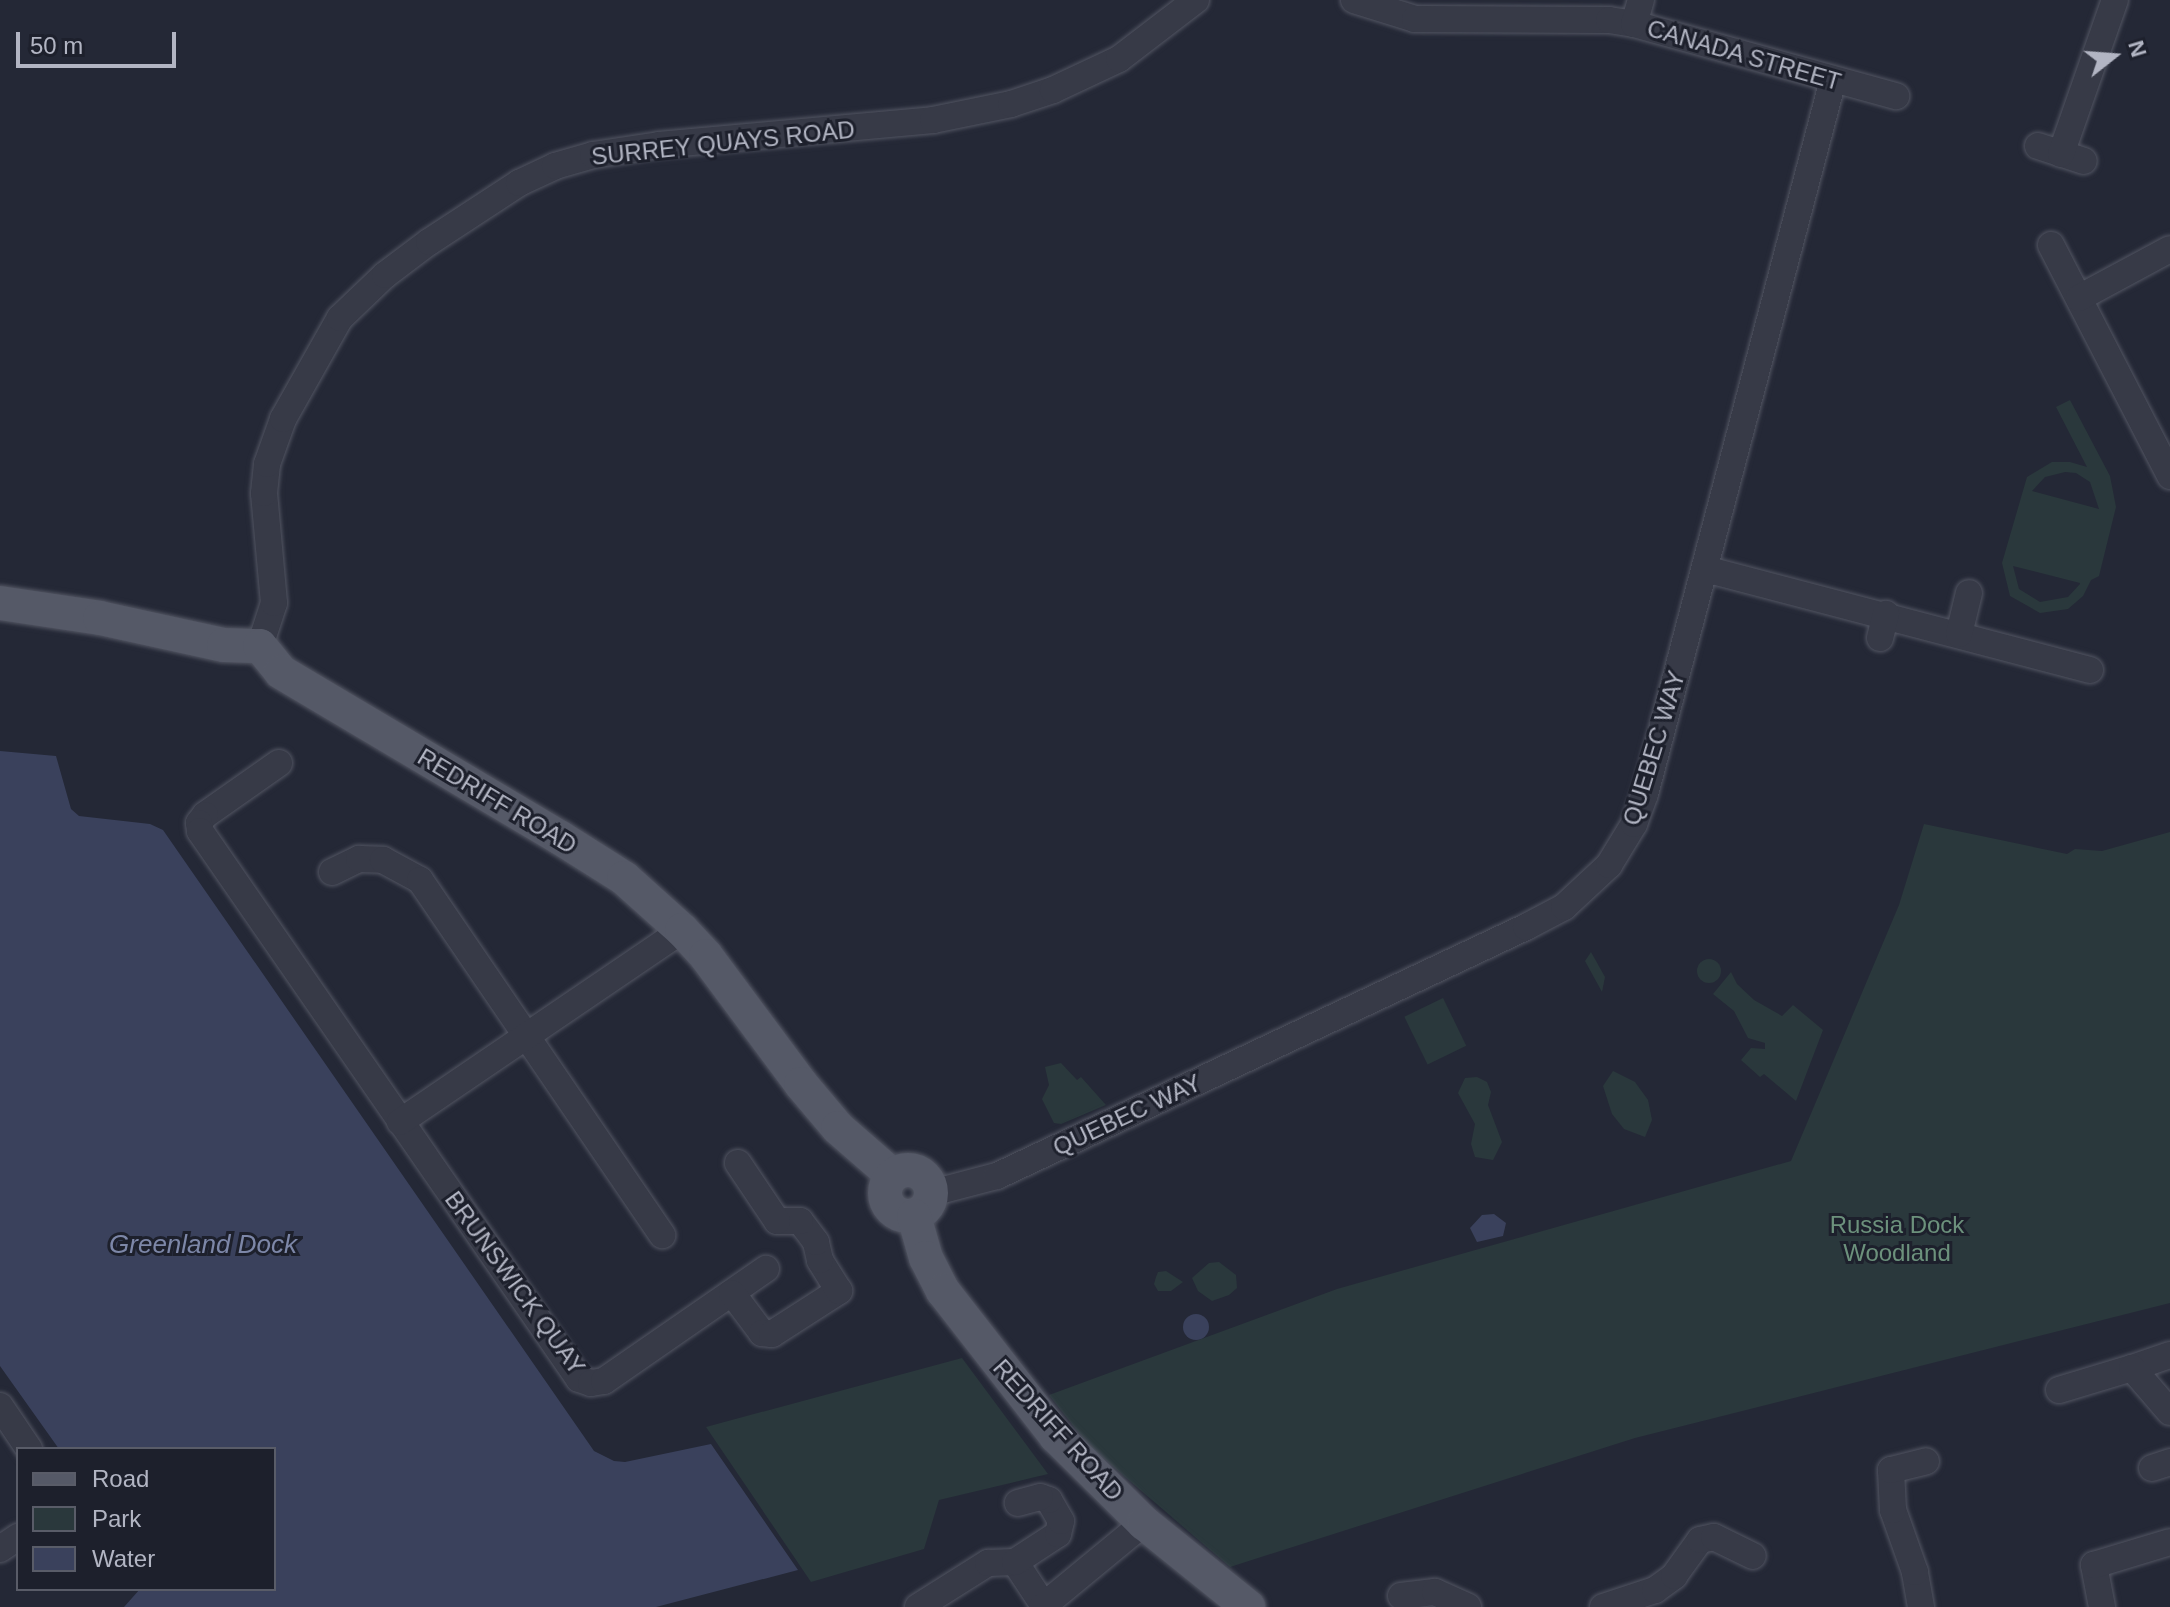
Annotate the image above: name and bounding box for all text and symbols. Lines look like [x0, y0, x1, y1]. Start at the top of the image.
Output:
street label: CANADA STREET [1643, 13, 1845, 97]
scale bar [20, 16, 180, 66]
north arrow [2074, 16, 2154, 96]
text: 50 m [30, 32, 83, 59]
text: N [2123, 38, 2152, 60]
street label: SURREY QUAYS ROAD [590, 115, 856, 171]
street label: QUEBEC WAY [1617, 667, 1691, 829]
street label: REDRIFF ROAD [412, 742, 582, 860]
street label: QUEBEC WAY [1048, 1068, 1206, 1162]
street label: BRUNSWICK QUAY [439, 1186, 591, 1380]
park label: Russia Dock Woodland [1830, 1211, 1964, 1267]
water label: Greenland Dock [109, 1229, 297, 1261]
street label: REDRIFF ROAD [987, 1353, 1129, 1507]
legend [16, 1447, 276, 1591]
text: Road [92, 1465, 149, 1492]
text: Park [92, 1505, 141, 1532]
text: Water [92, 1545, 155, 1572]

